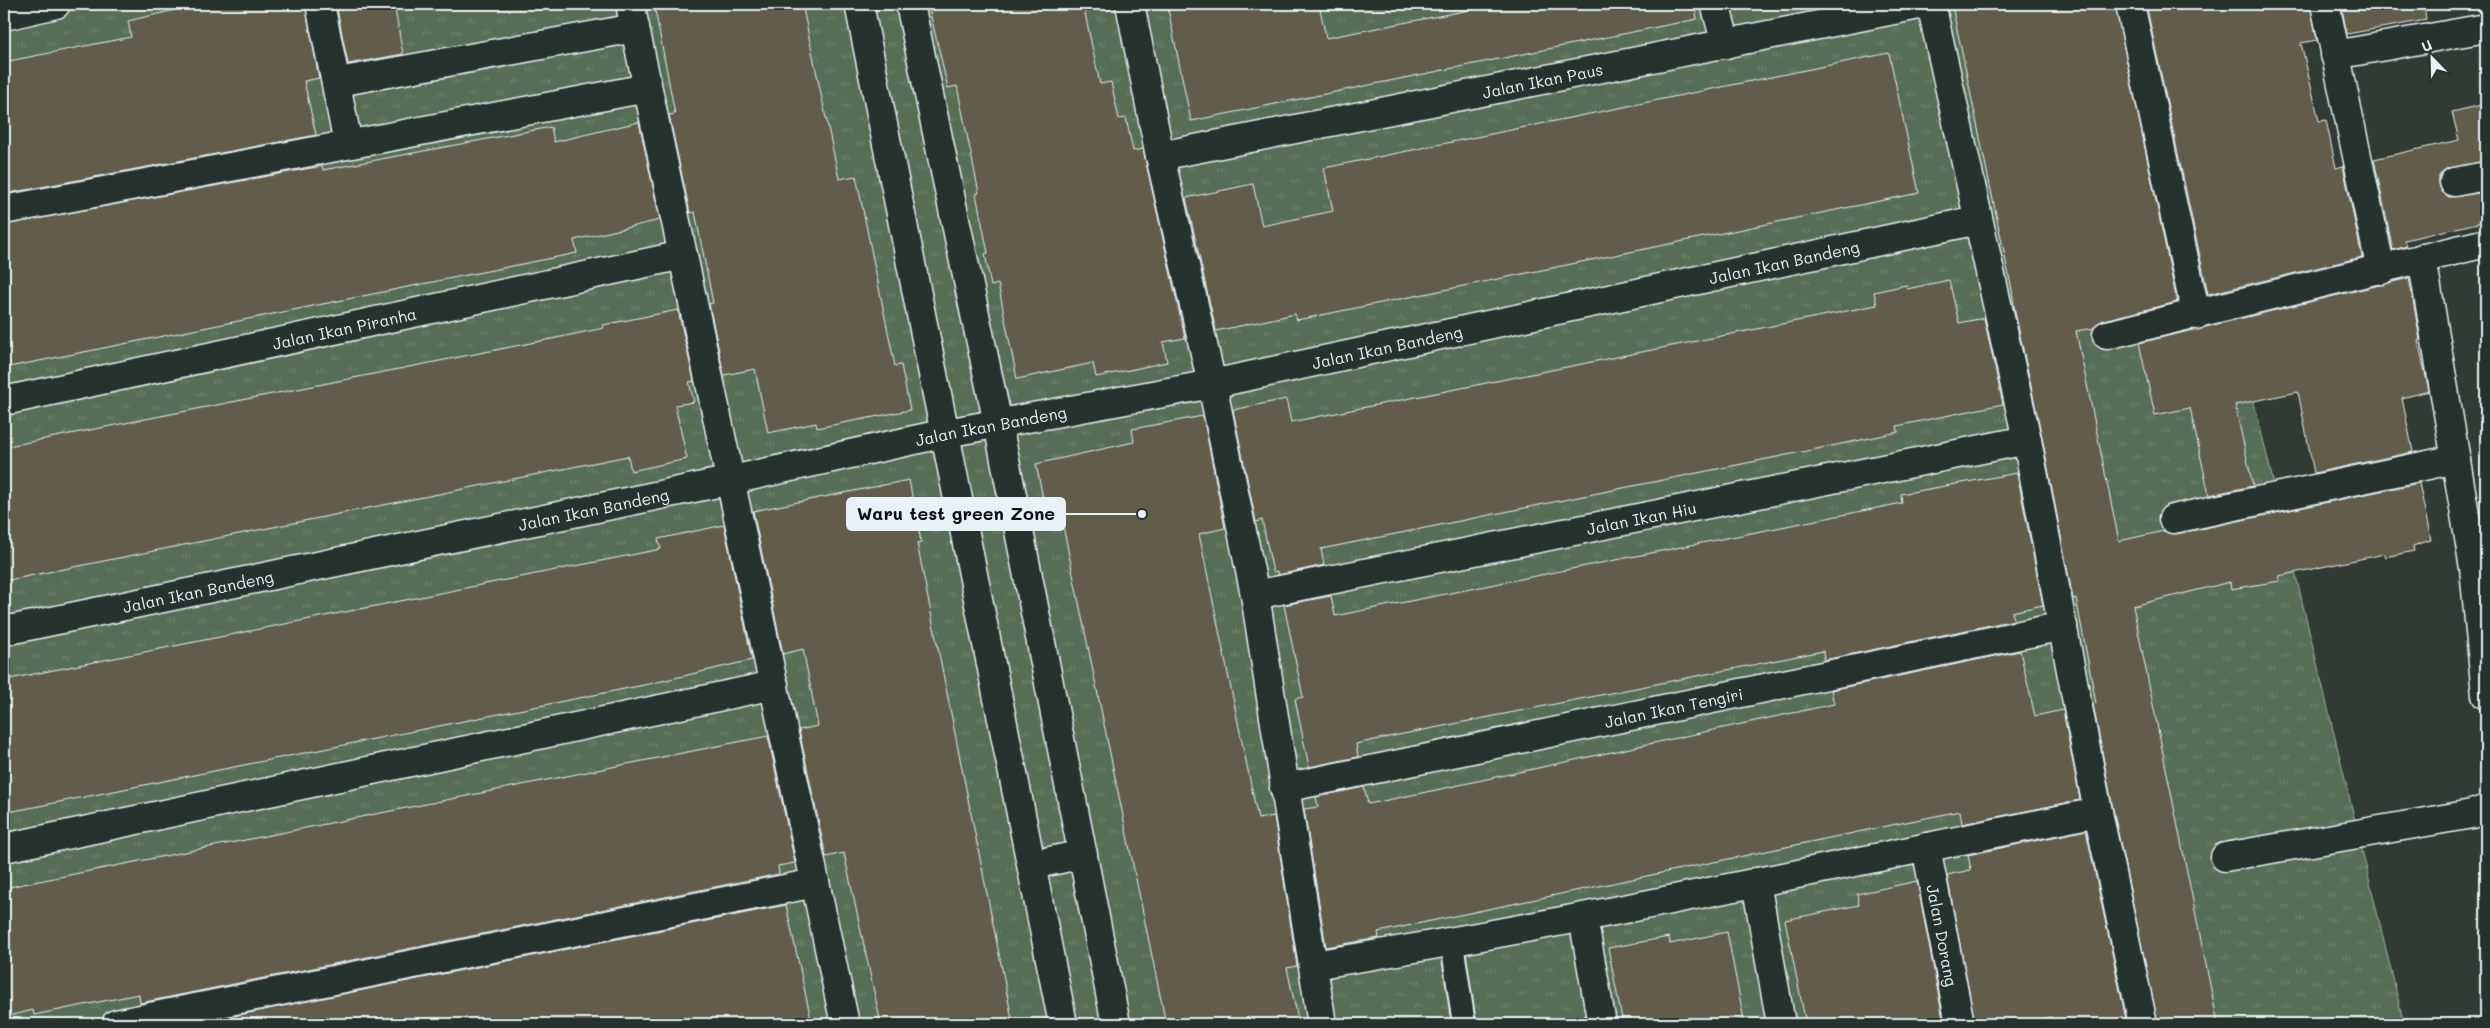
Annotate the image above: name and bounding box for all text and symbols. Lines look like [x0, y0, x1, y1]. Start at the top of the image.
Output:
north arrow [2408, 32, 2458, 82]
text: U [2418, 35, 2435, 56]
street label: Jalan Ikan Paus [1480, 58, 1605, 102]
street label: Jalan Ikan Bandeng [1707, 235, 1861, 288]
street label: Jalan Ikan Piranha [270, 302, 418, 354]
street label: Jalan Ikan Bandeng [1310, 320, 1464, 373]
street label: Jalan Ikan Bandeng [913, 401, 1068, 450]
street label: Jalan Ikan Bandeng [516, 483, 671, 535]
street label: Jalan Ikan Hiu [1585, 496, 1698, 539]
callout: Waru test green Zone [847, 498, 1065, 530]
text: Waru test green Zone [857, 501, 1055, 525]
street label: Jalan Ikan Bandeng [121, 565, 275, 617]
street label: Jalan Ikan Tengiri [1602, 682, 1745, 732]
street label: Jalan Dorang [1923, 883, 1963, 988]

